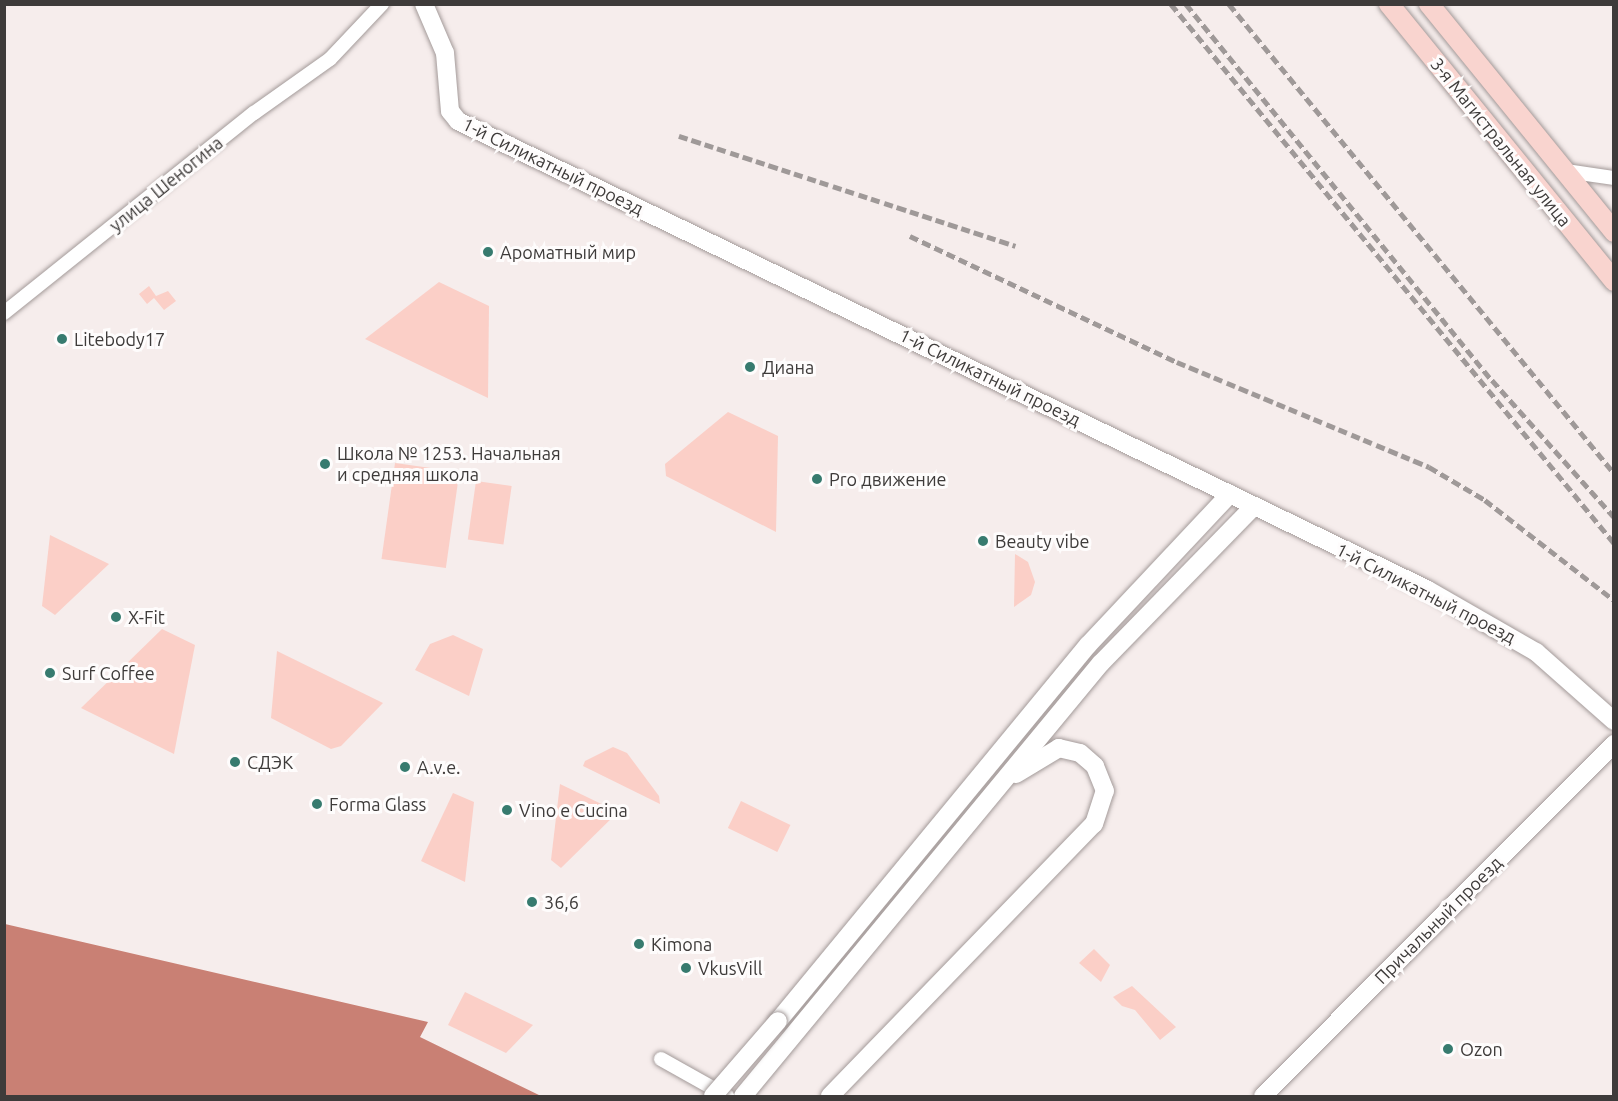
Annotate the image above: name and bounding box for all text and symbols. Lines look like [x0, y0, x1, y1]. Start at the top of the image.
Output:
street label: 3-я Магистральная улица [1426, 53, 1576, 231]
street label: 1-й Силикатный проезд [459, 113, 647, 219]
street label: улица Шеногина [105, 132, 227, 236]
place label: Ароматный мир [500, 241, 636, 263]
marker: Ароматный мир [481, 245, 495, 259]
street label: 1-й Силикатный проезд [896, 324, 1084, 430]
place label: Litebody17 [74, 328, 165, 350]
marker: Litebody17 [55, 332, 69, 346]
place label: Диана [762, 356, 814, 378]
marker: Диана [743, 360, 757, 374]
place label: Школа № 1253. Начальная и средняя школа [337, 443, 561, 486]
marker: Школа № 1253. Начальная и средняя школа [318, 457, 332, 471]
place label: Pro движение [829, 468, 946, 490]
marker: Pro движение [810, 472, 824, 486]
place label: Beauty vibe [995, 530, 1089, 552]
marker: Beauty vibe [976, 534, 990, 548]
street label: 1-й Силикатный проезд [1333, 538, 1519, 648]
place label: X-Fit [128, 606, 165, 628]
marker: X-Fit [109, 610, 123, 624]
place label: Surf Coffee [62, 662, 155, 684]
marker: Surf Coffee [43, 666, 57, 680]
place label: СДЭК [247, 751, 293, 773]
marker: СДЭК [228, 755, 242, 769]
place label: A.v.e. [417, 756, 461, 778]
marker: A.v.e. [398, 760, 412, 774]
place label: Forma Glass [329, 793, 426, 815]
marker: Forma Glass [310, 797, 324, 811]
place label: Vino e Cucina [519, 799, 628, 821]
marker: Vino e Cucina [500, 803, 514, 817]
street label: Причальный проезд [1370, 852, 1506, 988]
place label: 36,6 [544, 891, 579, 913]
marker: 36,6 [525, 895, 539, 909]
place label: Kimona [651, 933, 712, 955]
marker: Kimona [632, 937, 646, 951]
place label: VkusVill [698, 957, 762, 979]
marker: VkusVill [679, 961, 693, 975]
place label: Ozon [1460, 1038, 1503, 1060]
marker: Ozon [1441, 1042, 1455, 1056]

